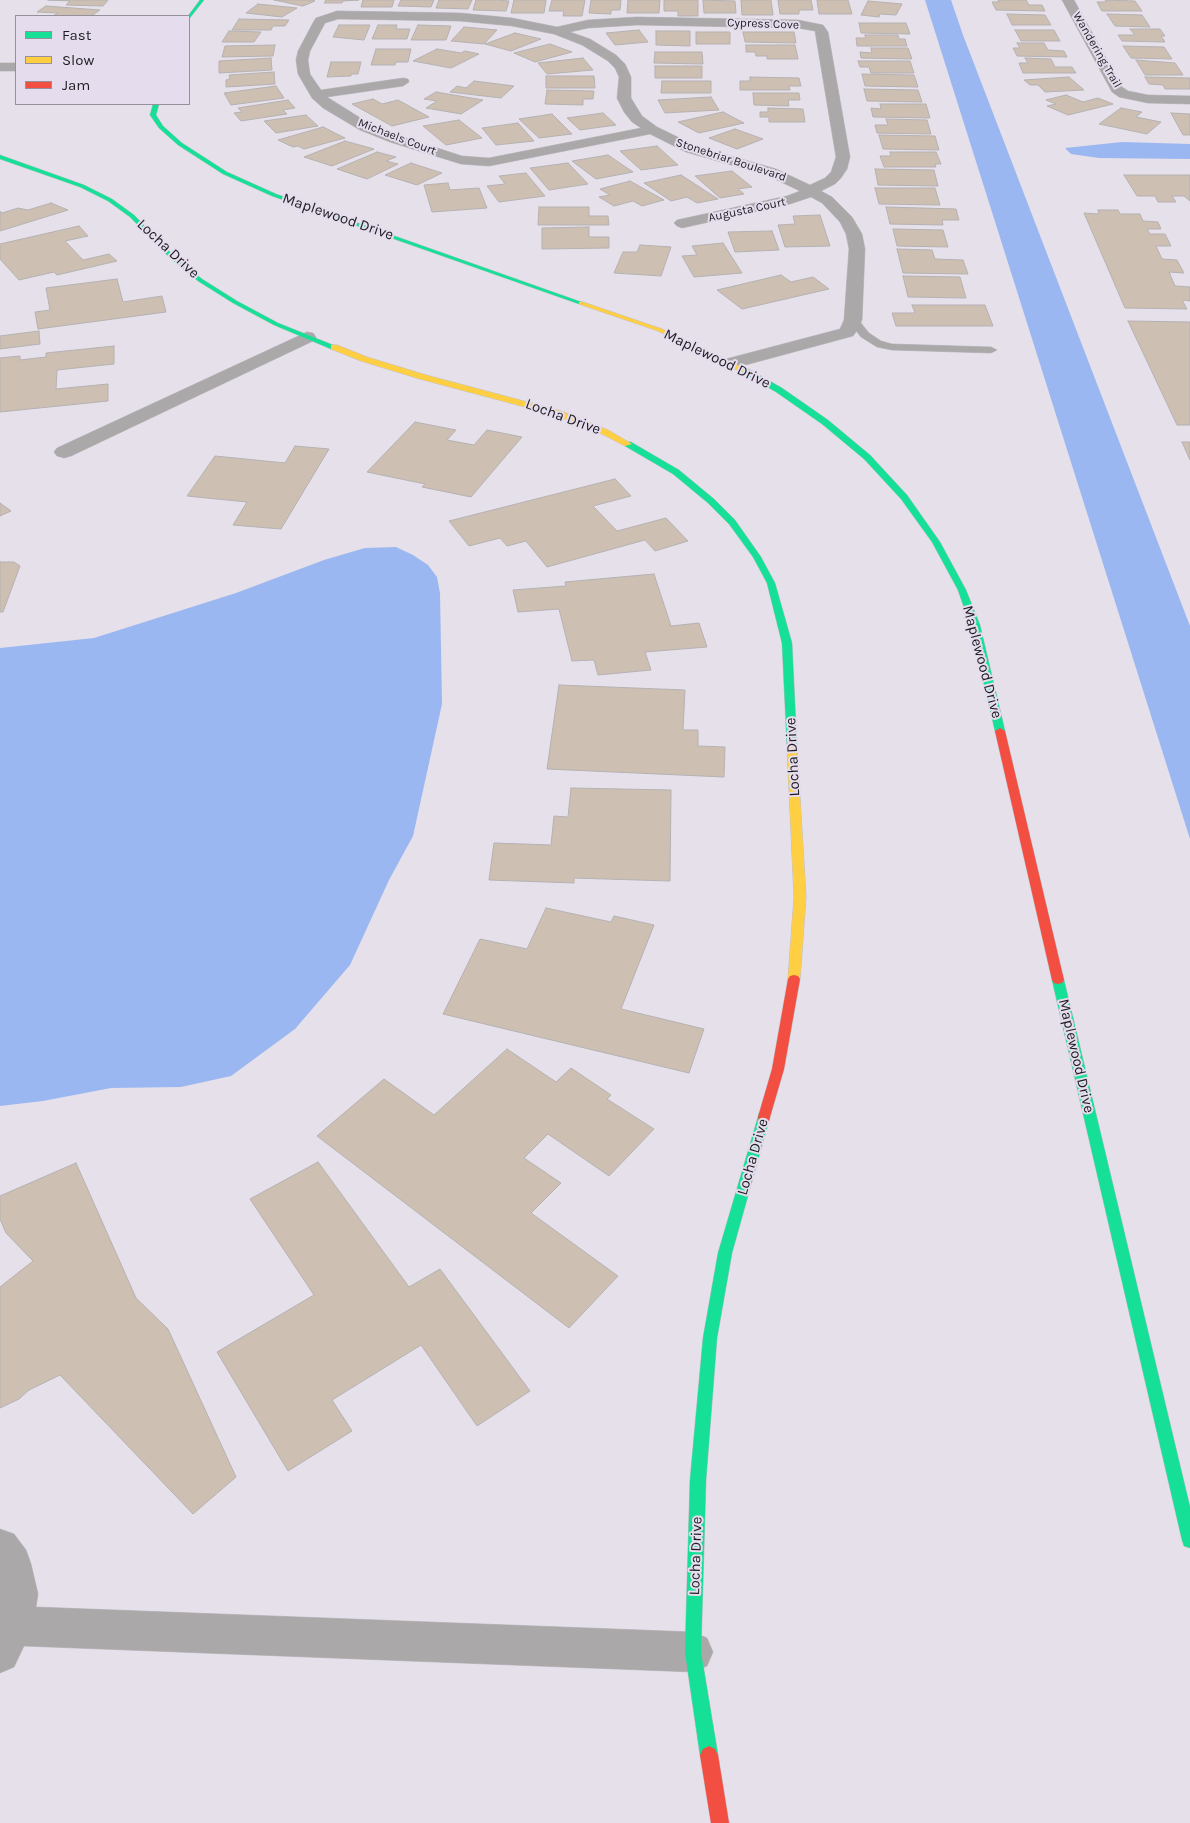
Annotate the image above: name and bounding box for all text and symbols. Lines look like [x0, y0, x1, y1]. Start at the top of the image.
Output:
street label: Wandering Trail [1069, 9, 1125, 91]
legend [15, 15, 190, 105]
street label: Cypress Cove [727, 16, 799, 32]
text: Fast [62, 26, 91, 44]
text: Slow [62, 51, 94, 69]
text: Jam [62, 76, 90, 94]
street label: Michaels Court [356, 115, 438, 159]
street label: Stonebriar Boulevard [674, 135, 788, 185]
street label: Maplewood Drive [280, 190, 396, 244]
street label: Augusta Court [707, 195, 787, 225]
street label: Locha Drive [133, 216, 203, 282]
street label: Maplewood Drive [661, 325, 773, 393]
street label: Locha Drive [523, 395, 603, 439]
street label: Maplewood Drive [958, 603, 1006, 721]
street label: Locha Drive [782, 717, 804, 797]
street label: Maplewood Drive [1054, 997, 1098, 1115]
street label: Locha Drive [733, 1117, 773, 1197]
street label: Locha Drive [686, 1516, 706, 1596]

